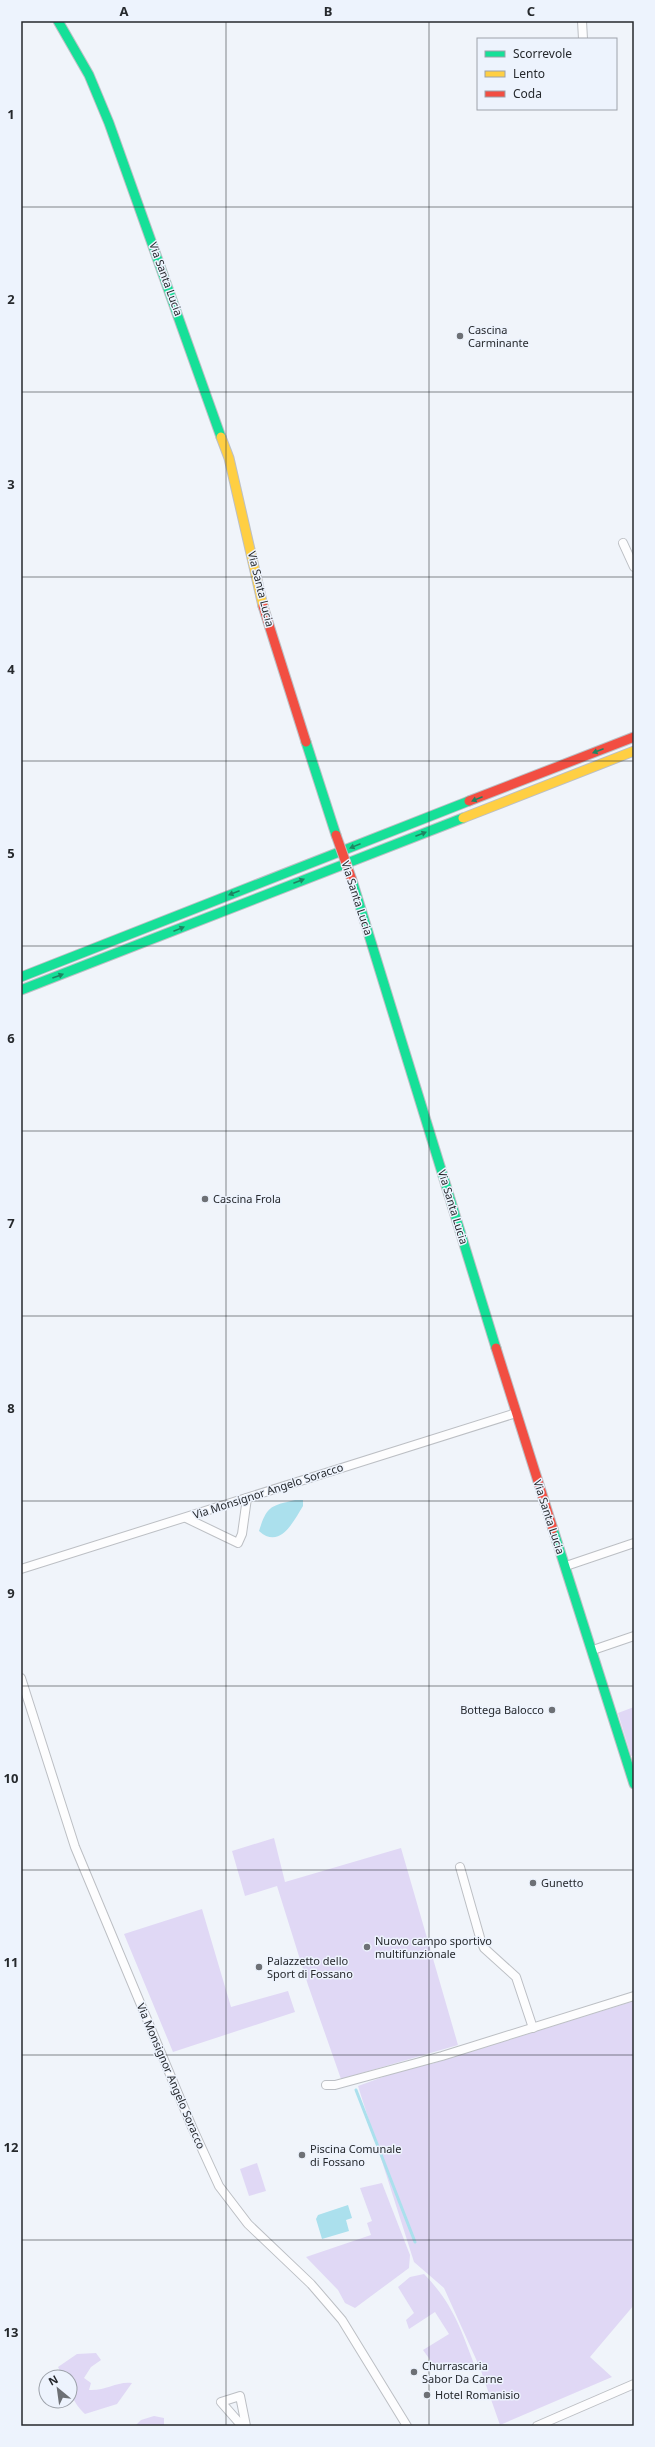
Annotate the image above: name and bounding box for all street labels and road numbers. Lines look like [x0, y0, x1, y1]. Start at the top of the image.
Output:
street label: Via Santa Lucia [146, 240, 187, 318]
street label: Via Santa Lucia [245, 550, 278, 628]
street label: Via Santa Lucia [338, 859, 377, 937]
street label: Via Santa Lucia [435, 1168, 472, 1246]
street label: Via Monsignor Angelo Soracco [191, 1459, 345, 1522]
street label: Via Santa Lucia [530, 1478, 569, 1556]
street label: Via Monsignor Angelo Soracco [134, 2001, 209, 2151]

